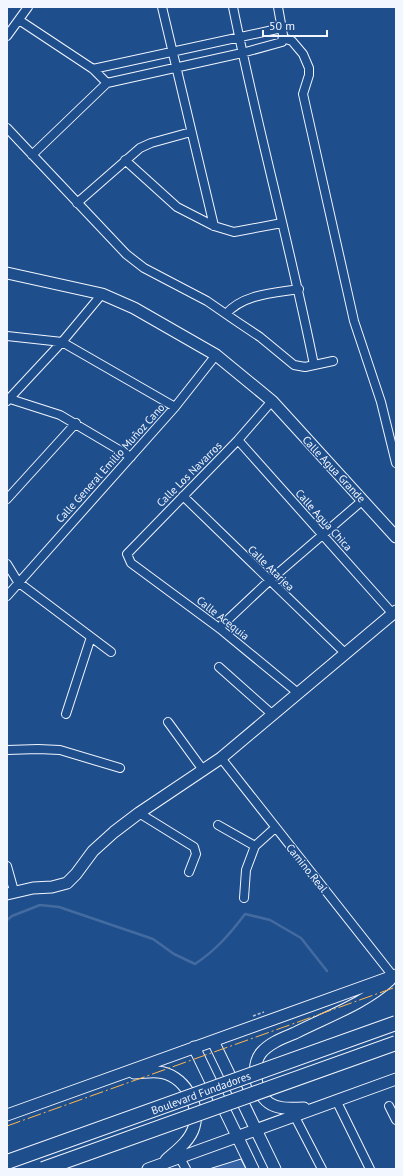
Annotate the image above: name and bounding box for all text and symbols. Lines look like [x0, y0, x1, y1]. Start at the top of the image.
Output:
scale bar [263, 12, 327, 38]
text: 50 m [269, 18, 295, 33]
street label: Calle General Emilio Muñoz Cano [53, 400, 167, 526]
street label: Calle Agua Grande [300, 433, 369, 506]
street label: Calle Los Navarros [153, 438, 225, 510]
street label: Calle Agua Chica [293, 486, 355, 554]
street label: Calle Atarjea [245, 542, 297, 594]
street label: Calle Acequia [194, 593, 252, 643]
street label: Camino Real [283, 841, 331, 896]
street label: Boulevard Fundadores [149, 1068, 253, 1118]

